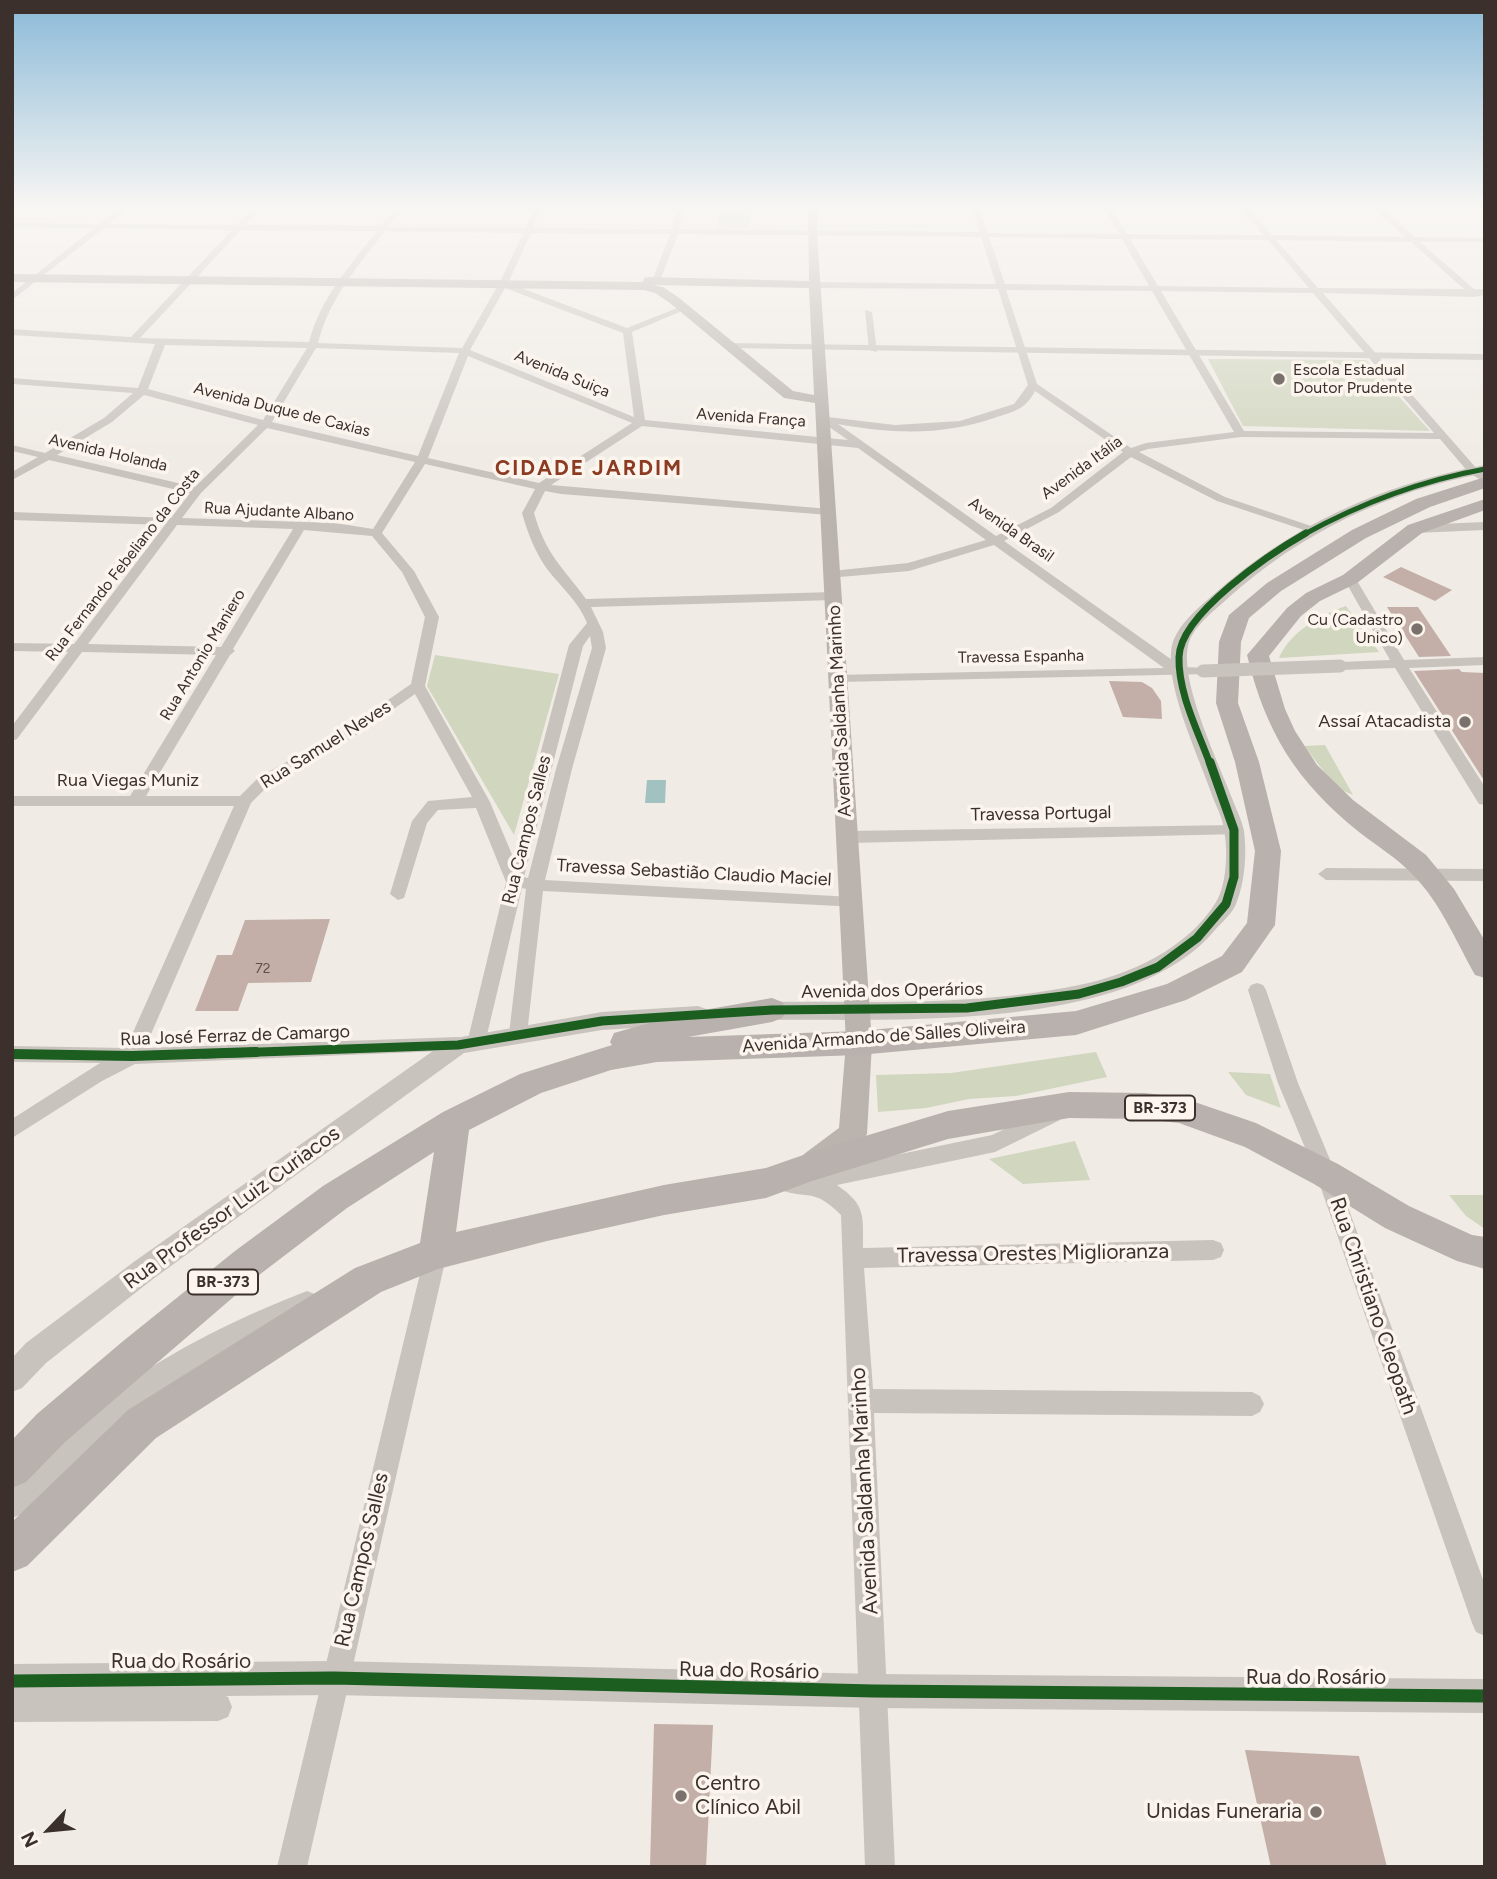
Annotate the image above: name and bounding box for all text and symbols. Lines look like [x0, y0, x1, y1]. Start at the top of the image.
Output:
street label: Avenida Suiça [512, 346, 612, 402]
place label: Escola Estadual Doutor Prudente [1293, 360, 1412, 398]
marker: Escola Estadual Doutor Prudente [1271, 371, 1287, 387]
street label: Avenida Duque de Caxias [192, 379, 372, 441]
street label: Avenida França [696, 405, 806, 431]
street label: Avenida Holanda [47, 430, 169, 476]
street label: Avenida Itália [1038, 432, 1126, 504]
district label: CIDADE JARDIM [497, 456, 681, 482]
street label: Rua Fernando Febeliano da Costa [42, 465, 204, 665]
street label: Avenida Brasil [965, 494, 1057, 566]
street label: Rua Ajudante Albano [203, 498, 355, 526]
street label: Rua Antonio Maniero [156, 586, 250, 724]
street label: Avenida Saldanha Marinho [824, 604, 856, 818]
place label: Cu (Cadastro Unico) [1308, 610, 1403, 648]
marker: Cu (Cadastro Unico) [1409, 621, 1425, 637]
street label: Travessa Espanha [958, 646, 1084, 668]
street label: Rua Samuel Neves [257, 696, 395, 794]
place label: Assaí Atacadista [1318, 711, 1451, 733]
marker: Assaí Atacadista [1457, 714, 1473, 730]
street label: Rua Campos Salles [498, 753, 556, 907]
street label: Rua Viegas Muniz [57, 770, 199, 792]
street label: Travessa Portugal [970, 802, 1112, 826]
street label: Travessa Sebastião Claudio Maciel [556, 855, 832, 891]
house number: 72 [255, 961, 271, 977]
street label: Avenida dos Operários [801, 979, 983, 1003]
street label: Avenida Armando de Salles Oliveira [742, 1016, 1026, 1058]
street label: Rua José Ferraz de Camargo [120, 1021, 350, 1051]
road number: BR-373 [1125, 1096, 1195, 1120]
street label: Rua Professor Luiz Curiacos [119, 1121, 345, 1295]
street label: Rua Christiano Cleopath [1324, 1194, 1422, 1418]
street label: Travessa Orestes Miglioranza [897, 1239, 1169, 1269]
road number: BR-373 [188, 1270, 258, 1294]
street label: Avenida Saldanha Marinho [846, 1367, 884, 1615]
street label: Rua Campos Salles [330, 1470, 394, 1650]
street label: Rua do Rosário [111, 1649, 251, 1675]
street label: Rua do Rosário [679, 1657, 819, 1685]
street label: Rua do Rosário [1246, 1665, 1386, 1691]
place label: Centro Clínico Abil [695, 1771, 801, 1821]
marker: Centro Clínico Abil [673, 1788, 689, 1804]
north arrow [14, 1795, 84, 1865]
place label: Unidas Funeraria [1146, 1799, 1302, 1825]
marker: Unidas Funeraria [1308, 1804, 1324, 1820]
text: N [16, 1828, 43, 1851]

